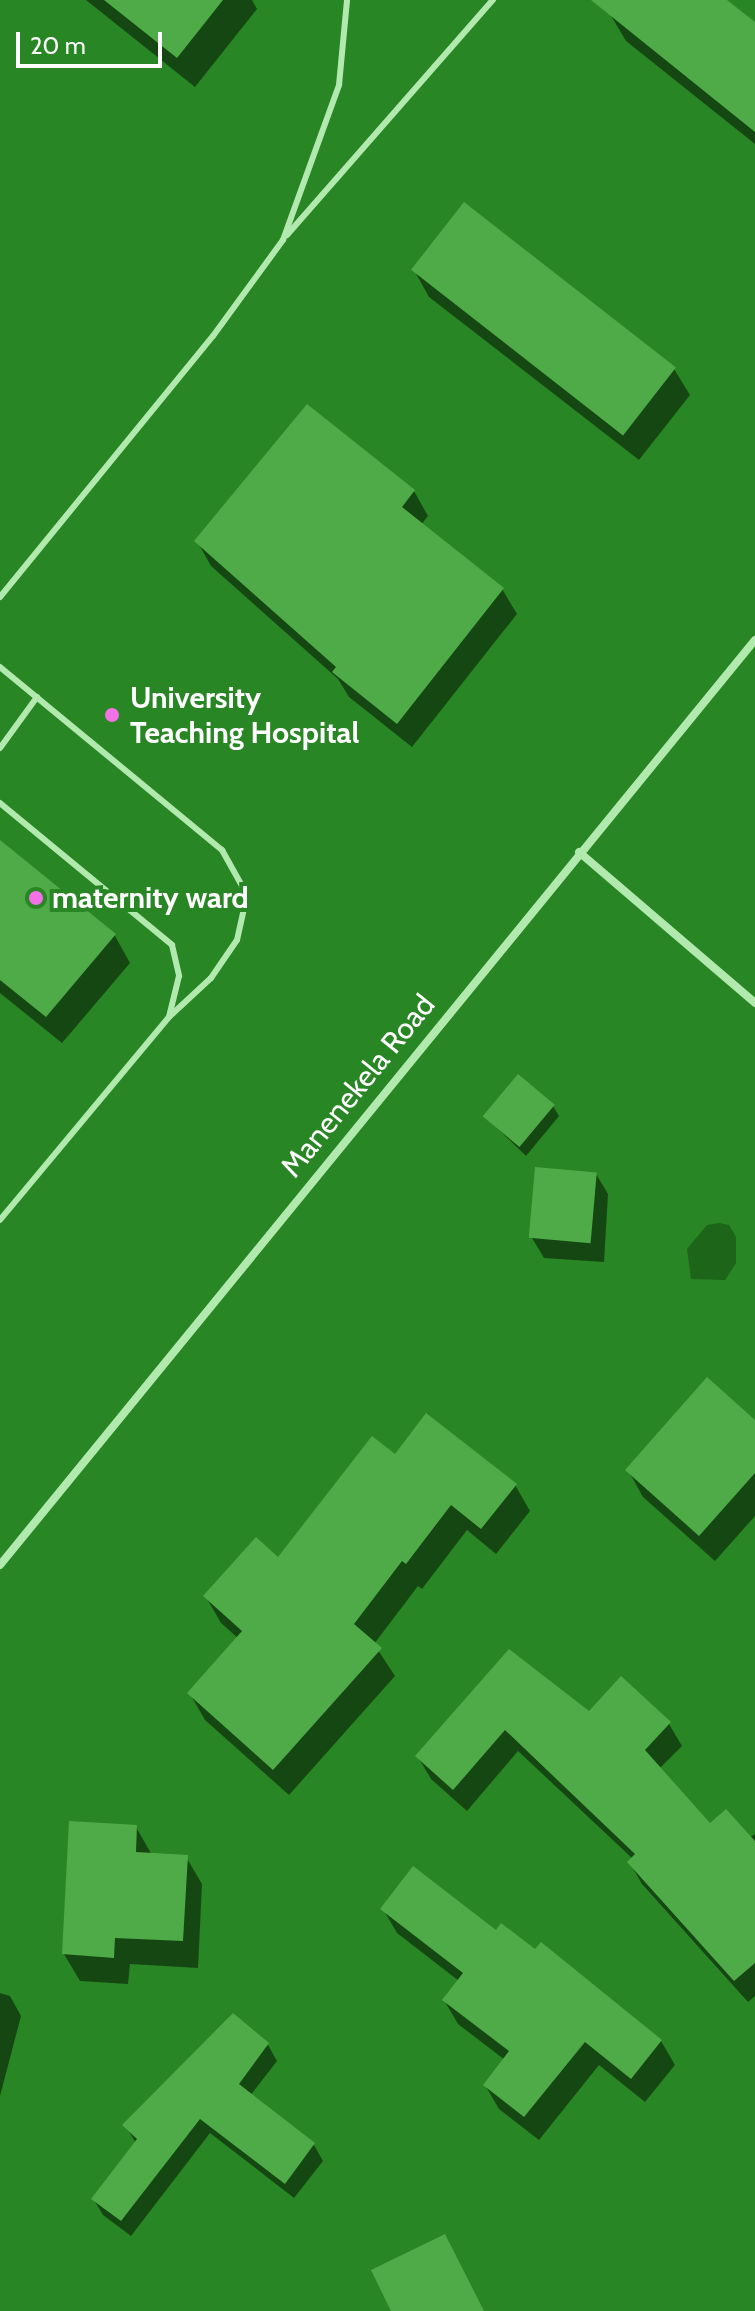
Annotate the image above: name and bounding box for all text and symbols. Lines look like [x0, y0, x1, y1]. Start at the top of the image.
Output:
scale bar [20, 16, 166, 66]
text: 20 m [30, 31, 86, 60]
place label: University Teaching Hospital [130, 680, 359, 750]
marker: University Teaching Hospital [101, 704, 123, 726]
place label: maternity ward [52, 880, 249, 916]
marker: maternity ward [27, 889, 45, 907]
street label: Manenekela Road [273, 988, 443, 1184]

